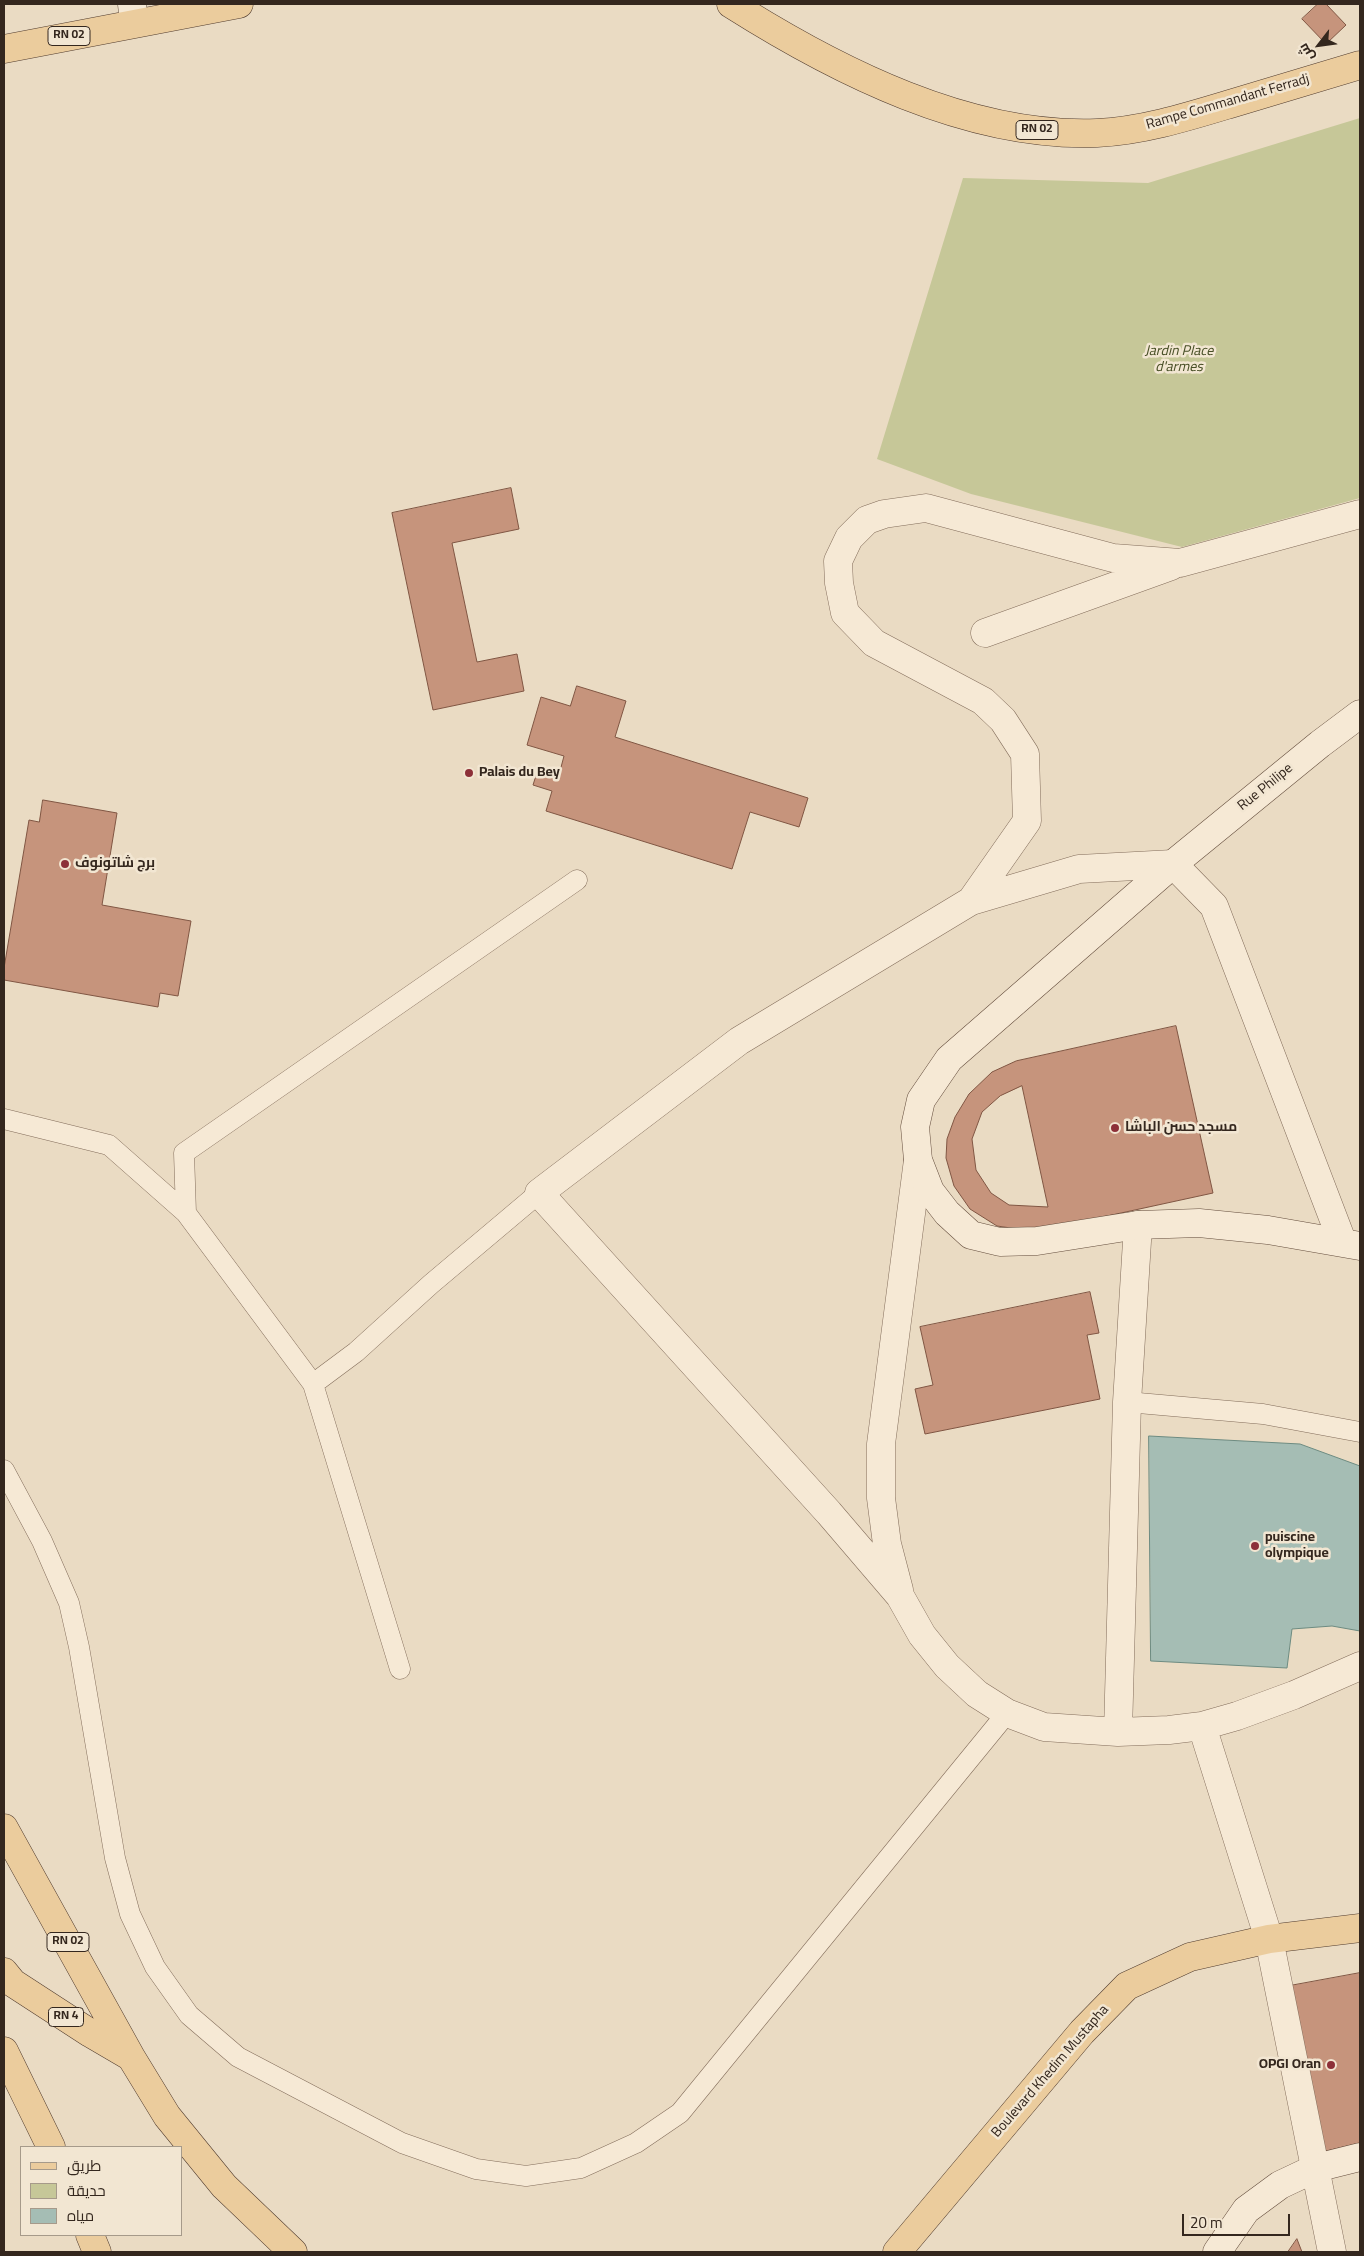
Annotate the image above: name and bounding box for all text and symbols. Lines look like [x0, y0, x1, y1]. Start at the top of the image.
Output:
north arrow [1294, 20, 1344, 70]
road number: RN 02 [48, 27, 90, 46]
text: ش [1290, 38, 1322, 67]
street label: Rampe Commandant Ferradj [1144, 72, 1312, 134]
road number: RN 02 [1016, 120, 1058, 140]
park label: Jardin Place d'armes [1145, 344, 1213, 377]
street label: Rue Philipe [1235, 761, 1297, 815]
place label: Palais du Bey [479, 765, 560, 781]
marker: Palais du Bey [463, 767, 475, 779]
place label: برج شاتونوف [75, 856, 155, 872]
marker: برج شاتونوف [59, 858, 71, 870]
place label: مسجد حسن الباشا [1125, 1120, 1237, 1136]
marker: مسجد حسن الباشا [1109, 1122, 1121, 1134]
place label: puiscine olympique [1265, 1530, 1329, 1562]
marker: puiscine olympique [1249, 1540, 1261, 1552]
road number: RN 02 [47, 1932, 89, 1951]
street label: Boulevard Khedim Mustapha [989, 2002, 1113, 2142]
road number: RN 4 [48, 2008, 84, 2026]
place label: OPGI Oran [1259, 2057, 1321, 2073]
marker: OPGI Oran [1325, 2059, 1337, 2071]
legend [20, 2146, 182, 2236]
text: طريق [67, 2151, 101, 2180]
text: حديقة [67, 2176, 106, 2205]
text: مياه [67, 2201, 94, 2230]
scale bar [1184, 2204, 1292, 2236]
text: 20 m [1190, 2208, 1223, 2237]

